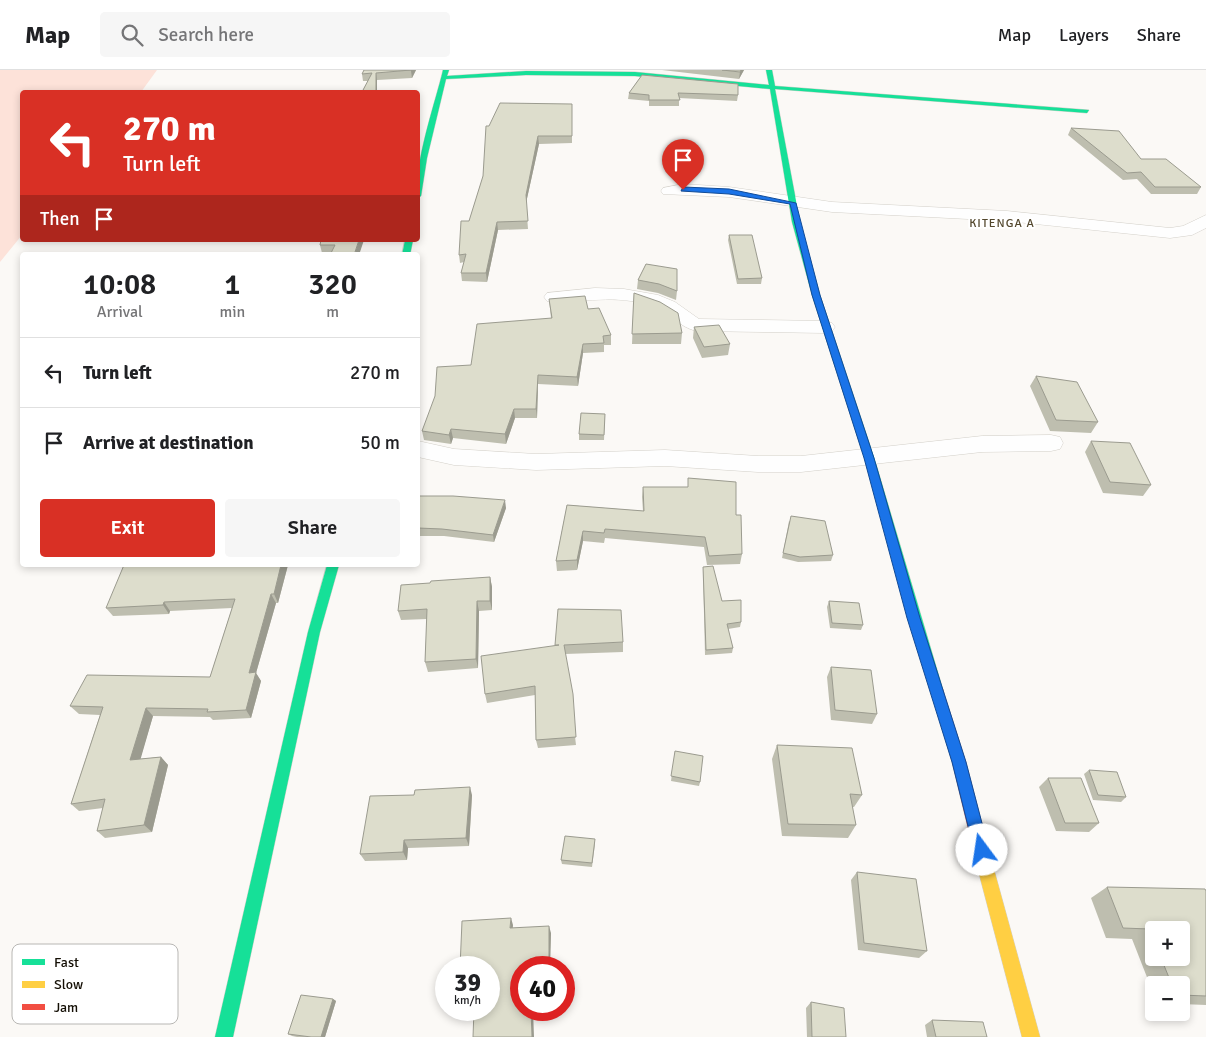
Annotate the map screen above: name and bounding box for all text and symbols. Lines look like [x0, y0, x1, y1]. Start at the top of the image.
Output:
search box [100, 12, 450, 57]
text: Map [25, 20, 70, 50]
icon: search [118, 21, 146, 49]
text: Search here [158, 23, 254, 47]
text: Map [998, 24, 1031, 46]
text: Layers [1059, 24, 1109, 46]
text: Share [1137, 24, 1181, 46]
text: 270 m [123, 107, 216, 150]
icon: left [40, 110, 105, 175]
pin [662, 139, 704, 190]
icon: arrive [669, 146, 697, 174]
text: Turn left [123, 150, 201, 177]
icon: arrive [90, 205, 118, 233]
text: Then [40, 207, 80, 231]
district label: KITENGA A [969, 216, 1035, 231]
text: 10:08 [83, 266, 156, 303]
text: 1 [224, 266, 240, 303]
text: 320 [308, 266, 357, 303]
text: Arrival [97, 302, 143, 322]
text: min [219, 302, 245, 322]
text: m [326, 302, 339, 322]
icon: left [40, 359, 68, 387]
text: Turn left [83, 361, 152, 385]
text: 270 m [350, 361, 400, 385]
icon: arrive [40, 429, 68, 457]
text: Arrive at destination [83, 431, 254, 455]
text: 50 m [360, 431, 400, 455]
button: Exit [40, 499, 215, 557]
button: Share [225, 499, 400, 557]
position arrow [955, 823, 1007, 875]
map controls [1145, 921, 1190, 1021]
button: + [1145, 921, 1190, 966]
legend [12, 944, 178, 1024]
text: Fast [54, 954, 79, 971]
speed limit sign: 40 [510, 956, 575, 1021]
text: 39 [454, 967, 481, 998]
text: Slow [54, 976, 83, 993]
button: − [1145, 976, 1190, 1021]
text: km/h [454, 993, 481, 1008]
text: Jam [54, 999, 78, 1016]

